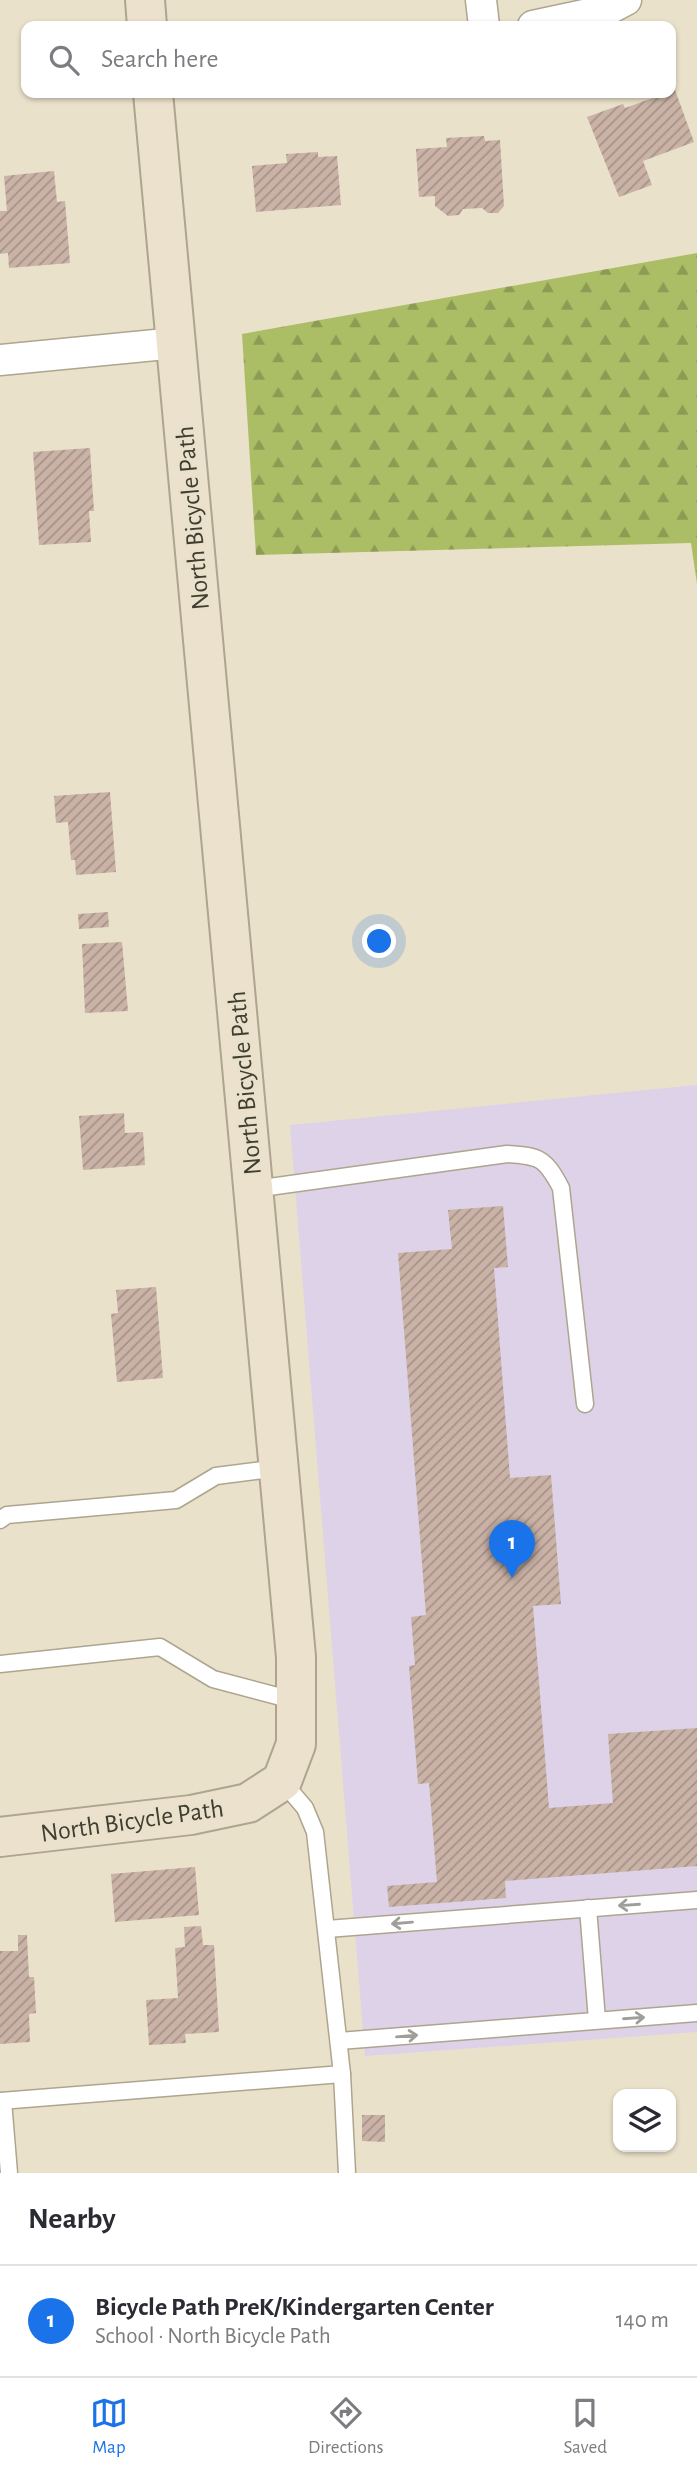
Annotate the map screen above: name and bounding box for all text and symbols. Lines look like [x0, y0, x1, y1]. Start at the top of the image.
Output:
search box [21, 21, 676, 98]
icon: search [45, 41, 83, 79]
text: Search here [101, 46, 219, 72]
street label: North Bicycle Path [172, 425, 214, 611]
your location [362, 924, 396, 958]
street label: North Bicycle Path [224, 990, 266, 1176]
pin: 1 [489, 1520, 535, 1578]
street label: North Bicycle Path [39, 1795, 225, 1847]
one-way arrow [618, 1899, 641, 1912]
one-way arrow [391, 1917, 414, 1930]
one-way arrow [622, 2011, 645, 2024]
one-way arrow [395, 2029, 418, 2042]
map controls [613, 2089, 676, 2152]
button: layers [613, 2089, 676, 2152]
text: Nearby [28, 2204, 116, 2234]
text: Bicycle Path PreK/Kindergarten Center [95, 2294, 494, 2320]
text: 1 [47, 2309, 55, 2332]
text: 140 m [616, 2309, 669, 2332]
text: School · North Bicycle Path [95, 2325, 331, 2348]
tab: Map [90, 2394, 128, 2459]
tab: Directions [308, 2394, 384, 2459]
tab: Saved [564, 2394, 607, 2459]

